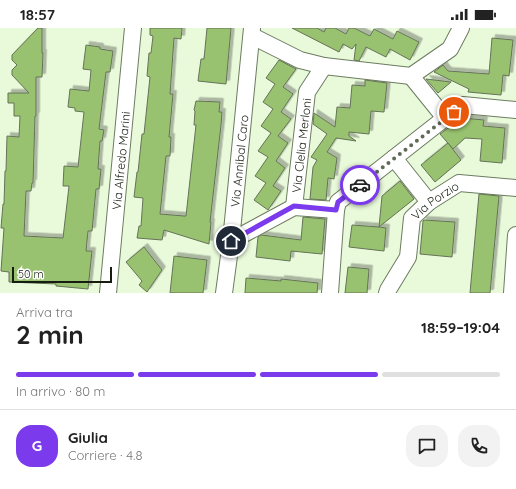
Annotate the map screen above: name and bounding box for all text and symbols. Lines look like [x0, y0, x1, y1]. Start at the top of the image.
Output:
text: 18:57 [20, 5, 55, 24]
pin [437, 95, 471, 129]
street label: Via Clelia Merloni [288, 97, 314, 193]
icon: bag [443, 101, 465, 123]
street label: Via Alfredo Marini [108, 111, 133, 211]
street label: Via Annibal Caro [227, 114, 251, 208]
courier [340, 165, 380, 205]
icon: car [349, 174, 371, 196]
street label: Via Porzio [408, 178, 461, 223]
pin [214, 224, 248, 258]
icon: home [220, 230, 242, 252]
scale bar [12, 265, 112, 284]
text: 50 m [18, 267, 44, 281]
text: Arriva tra [16, 304, 73, 320]
text: 2 min [16, 318, 84, 351]
text: 18:59–19:04 [421, 318, 500, 337]
text: In arrivo · 80 m [16, 383, 105, 399]
button: chat [406, 425, 448, 467]
button: phone [458, 425, 500, 467]
text: Giulia [68, 428, 108, 447]
text: G [32, 436, 42, 455]
text: Corriere · 4.8 [68, 447, 142, 463]

